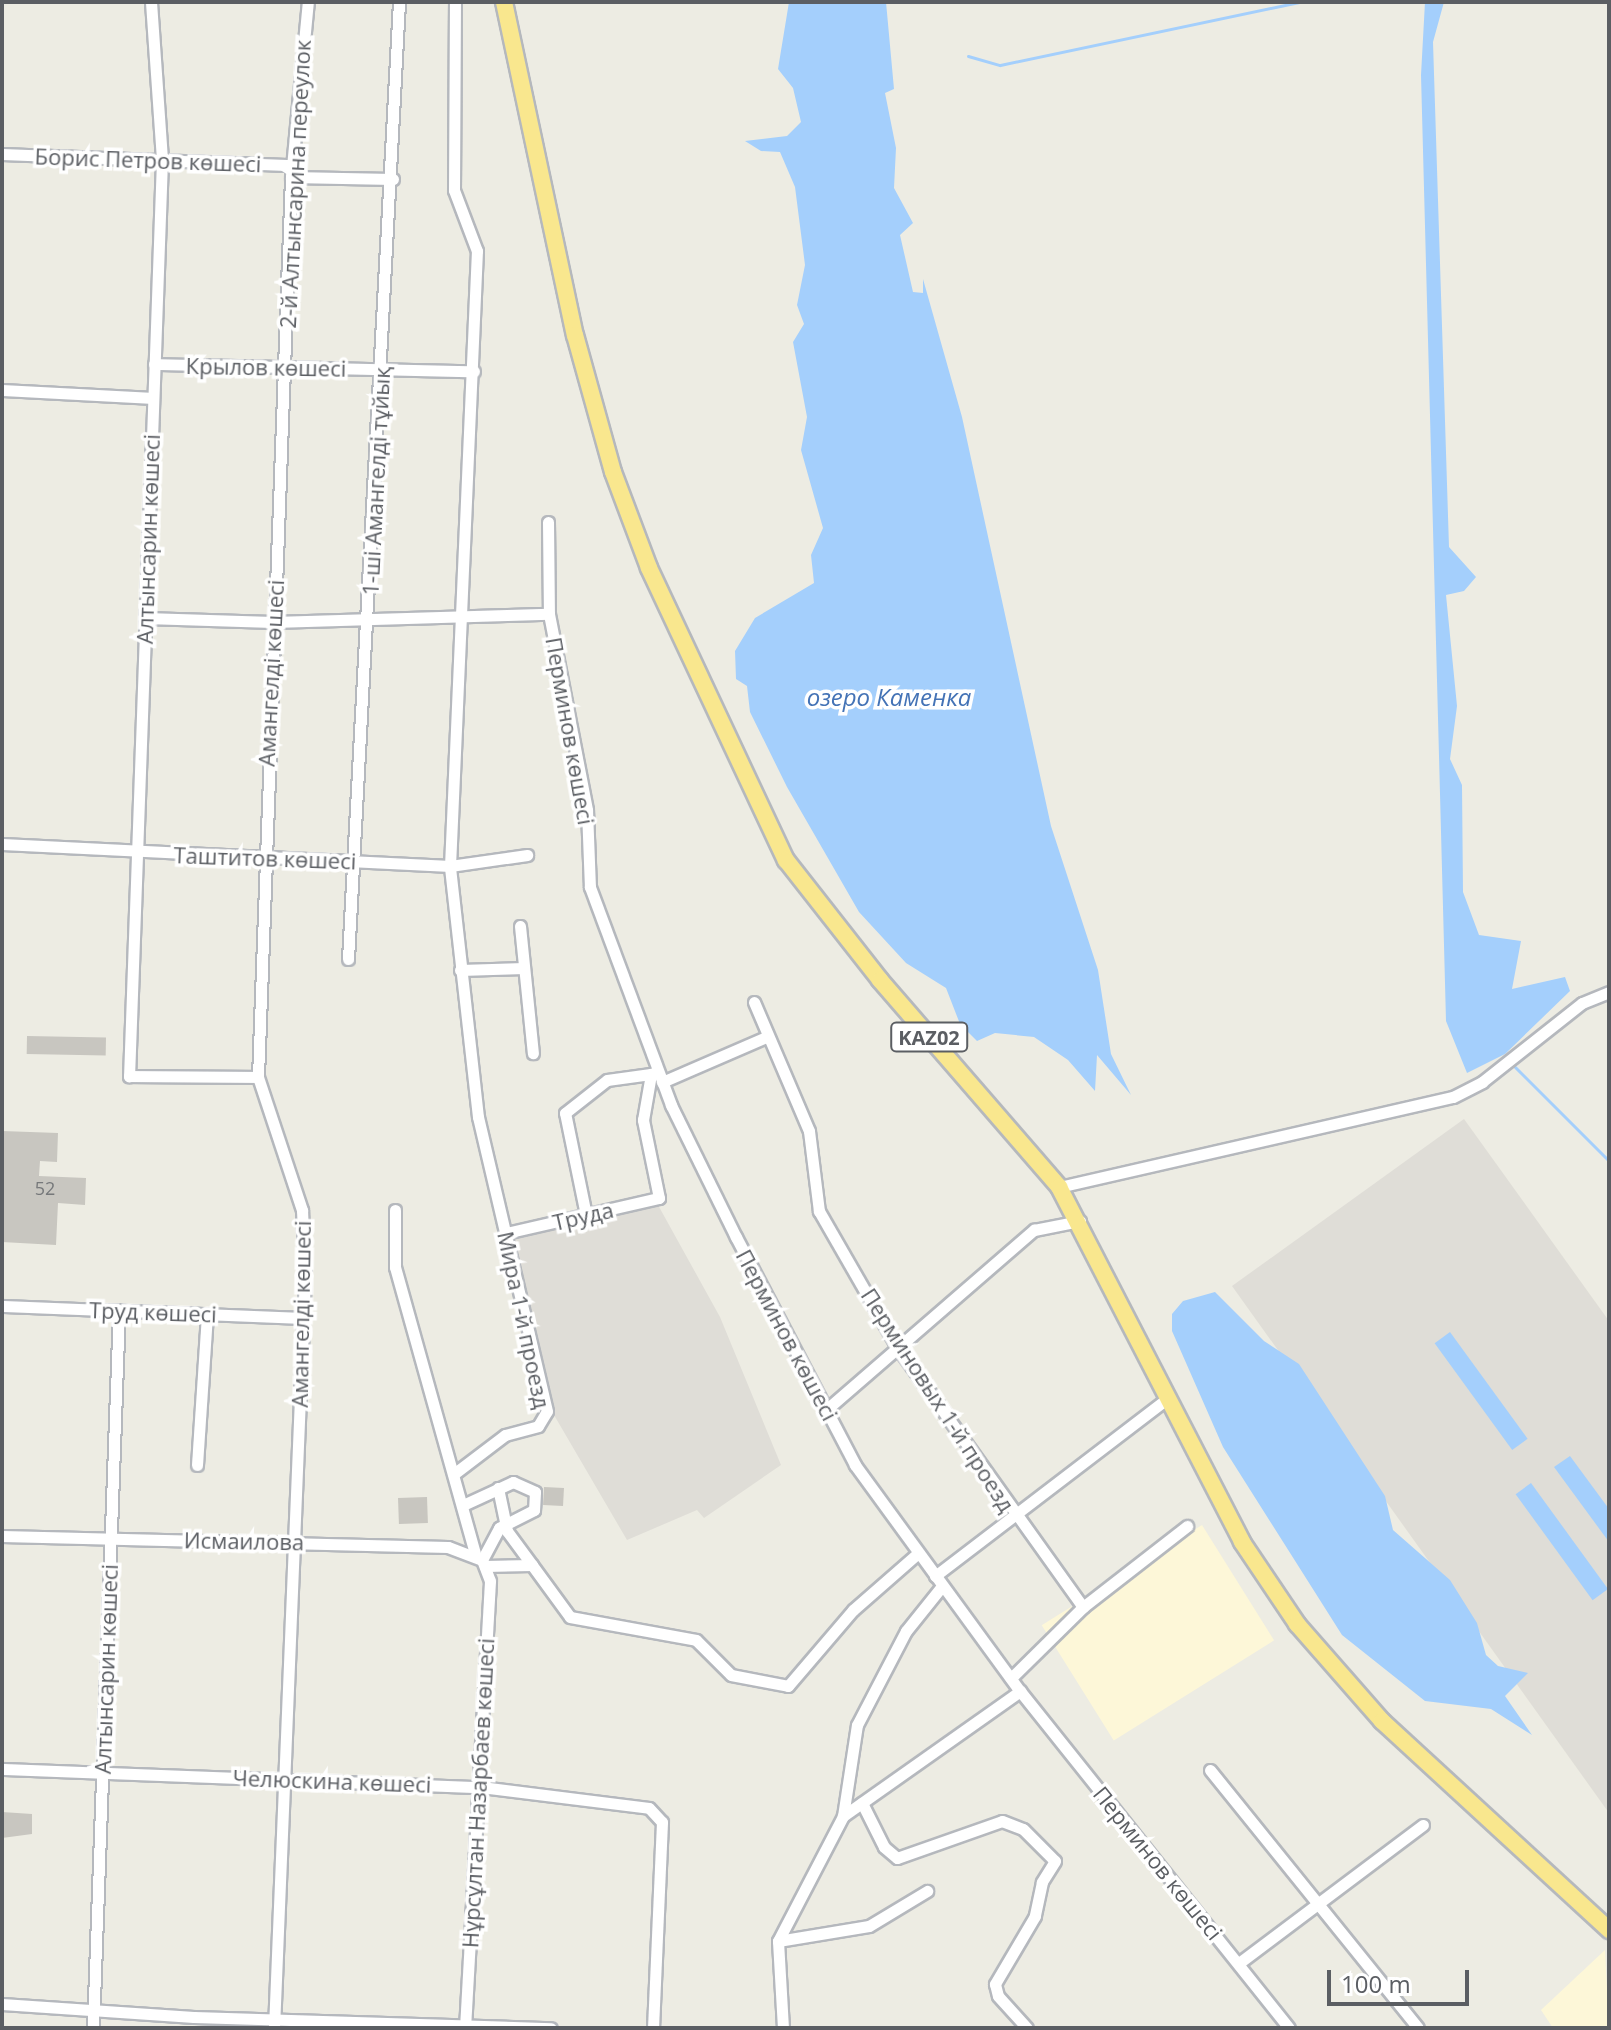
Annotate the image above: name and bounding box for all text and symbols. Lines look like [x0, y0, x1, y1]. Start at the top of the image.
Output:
street label: 2-й Алтынсарина переулок [274, 39, 316, 329]
street label: Борис Петров көшесі [34, 143, 262, 177]
street label: Крылов көшесі [186, 352, 346, 382]
street label: 1-ші Амангелді тұйық [357, 366, 395, 596]
street label: Алтынсарин көшесі [131, 434, 165, 644]
street label: Амангелді көшесі [253, 579, 289, 767]
street label: Перминов көшесі [540, 635, 600, 827]
water label: озеро Каменка [807, 683, 971, 711]
street label: Таштитов көшесі [173, 842, 357, 874]
road number: KAZ02 [889, 1021, 969, 1053]
house number: 52 [35, 1177, 55, 1199]
street label: Труда [550, 1196, 616, 1236]
street label: Амангелді көшесі [286, 1220, 316, 1408]
street label: Мира 1-й проезд [492, 1229, 556, 1411]
street label: Перминов көшесі [731, 1245, 843, 1425]
street label: Перминовых 1-й проезд [856, 1283, 1020, 1517]
street label: Труд көшесі [89, 1297, 217, 1327]
street label: Исмаилова [184, 1527, 304, 1555]
street label: Алтынсарин көшесі [89, 1564, 123, 1774]
street label: Нұрсұлтан Назарбаев көшесі [457, 1637, 499, 1949]
street label: Челюскина көшесі [232, 1764, 432, 1798]
street label: Перминов көшесі [1088, 1781, 1228, 1945]
scale bar [1331, 1954, 1473, 2004]
text: 100 m [1341, 1967, 1411, 2000]

